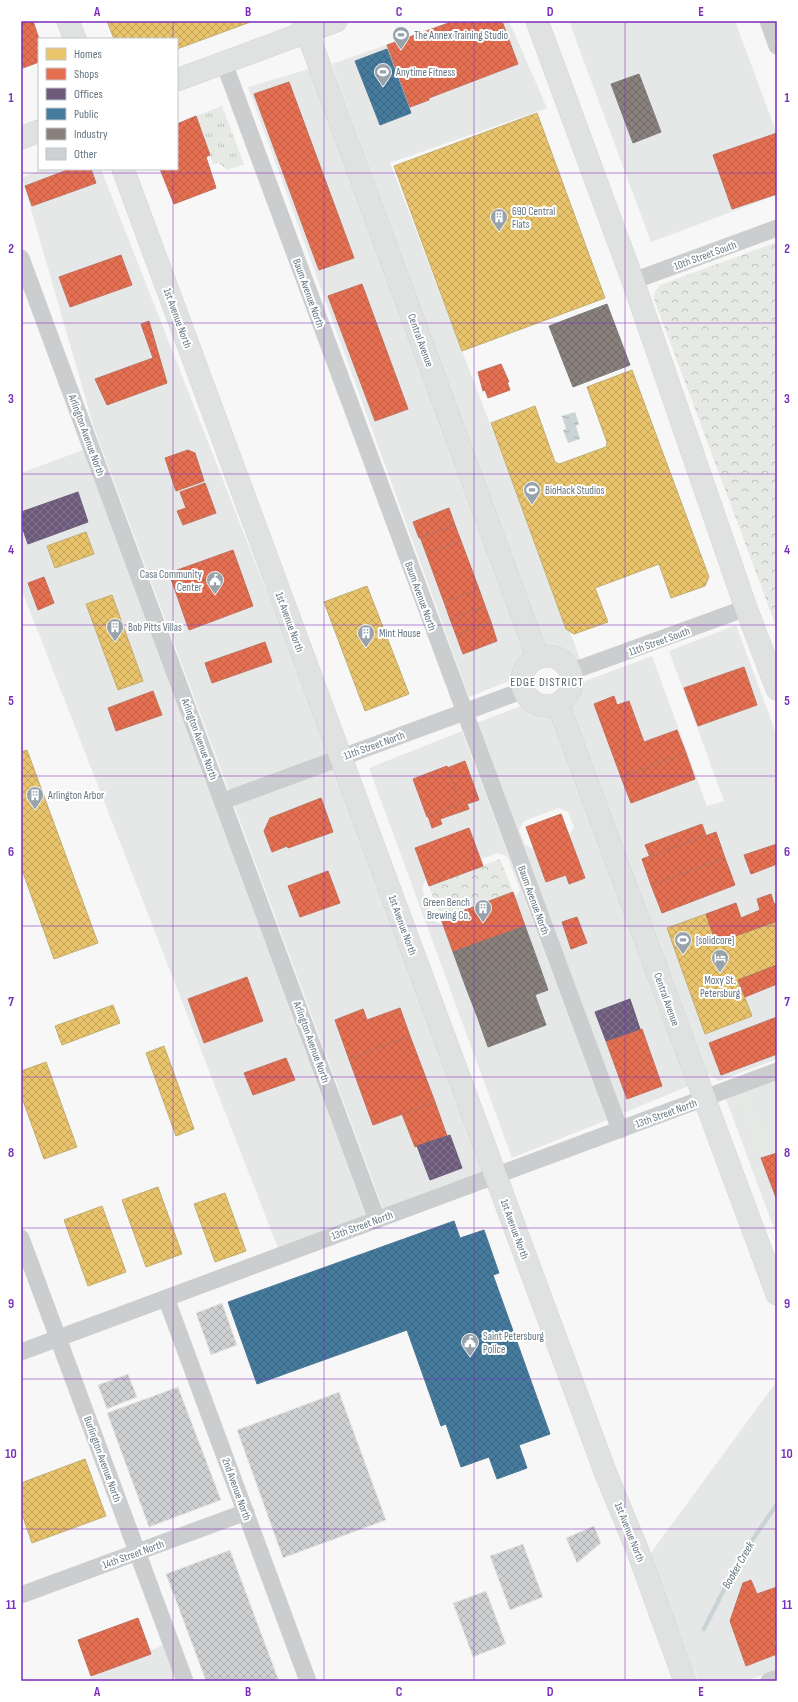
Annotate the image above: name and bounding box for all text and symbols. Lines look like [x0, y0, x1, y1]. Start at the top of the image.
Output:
text: A [93, 4, 101, 20]
text: B [245, 4, 251, 20]
text: C [396, 4, 403, 20]
text: D [547, 4, 554, 20]
text: E [698, 4, 704, 20]
sports icon: The Annex Training Studio [391, 25, 411, 50]
place label: The Annex Training Studio [414, 29, 509, 42]
legend [38, 38, 178, 170]
text: Homes [74, 47, 102, 62]
sports icon: Anytime Fitness [373, 62, 393, 87]
place label: Anytime Fitness [395, 66, 455, 79]
text: Shops [74, 67, 99, 82]
text: Offices [74, 87, 103, 102]
text: 1 [8, 90, 14, 106]
text: 1 [784, 90, 790, 106]
text: Public [74, 107, 99, 122]
text: Industry [74, 127, 108, 142]
text: Other [74, 147, 98, 162]
place label: 690 Central Flats [512, 205, 555, 231]
building icon: 690 Central Flats [489, 207, 509, 232]
street label: 10th Street South [672, 238, 738, 273]
text: 2 [8, 241, 14, 257]
text: 2 [784, 241, 790, 257]
street label: Baum Avenue North [290, 257, 327, 330]
street label: 1st Avenue North [161, 286, 195, 350]
street label: Central Avenue [405, 312, 436, 369]
text: 3 [8, 391, 14, 407]
text: 3 [784, 391, 790, 407]
street label: Arlington Avenue North [65, 392, 107, 478]
sports icon: BioHack Studios [522, 480, 542, 505]
place label: BioHack Studios [545, 484, 605, 497]
text: 4 [8, 542, 14, 558]
text: 4 [784, 542, 790, 558]
street label: Baum Avenue North [402, 560, 439, 633]
place label: Casa Community Center [140, 568, 203, 594]
public building icon: Casa Community Center [205, 570, 225, 595]
street label: 1st Avenue North [273, 590, 307, 654]
building icon: Bob Pitts Villas [105, 617, 125, 642]
place label: Bob Pitts Villas [128, 621, 182, 634]
building icon: Mint House [356, 623, 376, 648]
street label: 11th Street South [627, 624, 692, 659]
place label: Mint House [379, 627, 421, 640]
district label: EDGE DISTRICT [510, 675, 584, 690]
text: 5 [8, 693, 14, 709]
text: 5 [784, 693, 790, 709]
street label: Arlington Avenue North [178, 696, 220, 782]
street label: 11th Street North [342, 728, 407, 763]
building icon: Arlington Arbor [25, 785, 45, 810]
place label: Arlington Arbor [47, 789, 104, 802]
text: 6 [8, 844, 14, 860]
text: 6 [784, 844, 790, 860]
street label: Baum Avenue North [515, 864, 552, 937]
street label: 1st Avenue North [386, 893, 420, 957]
place label: Green Bench Brewing Co. [423, 896, 470, 922]
building icon: Green Bench Brewing Co. [473, 898, 493, 923]
sports icon: [solidcore] [673, 930, 693, 955]
place label: [solidcore] [696, 934, 734, 947]
hotel icon: Moxy St. Petersburg [710, 948, 730, 973]
street label: Central Avenue [651, 971, 682, 1028]
place label: Moxy St. Petersburg [700, 974, 741, 1000]
text: 7 [8, 994, 14, 1010]
text: 7 [784, 994, 790, 1010]
street label: Arlington Avenue North [290, 999, 332, 1085]
street label: 13th Street North [634, 1096, 699, 1131]
text: 8 [8, 1145, 14, 1161]
text: 8 [784, 1145, 790, 1161]
street label: 1st Avenue North [498, 1197, 532, 1261]
street label: 13th Street North [330, 1208, 395, 1243]
text: 9 [8, 1296, 14, 1312]
text: 9 [784, 1296, 790, 1312]
place label: Saint Petersburg Police [483, 1330, 545, 1356]
public building icon: Saint Petersburg Police [460, 1332, 480, 1357]
street label: Burlington Avenue North [81, 1414, 124, 1504]
text: 10 [5, 1446, 17, 1462]
text: 10 [781, 1446, 793, 1462]
street label: 2nd Avenue North [219, 1456, 254, 1523]
street label: 1st Avenue North [612, 1501, 647, 1564]
street label: 14th Street North [101, 1537, 166, 1572]
water label: Booker Creek [719, 1539, 758, 1591]
text: 11 [6, 1597, 16, 1613]
text: 11 [782, 1597, 792, 1613]
text: A [93, 1684, 101, 1700]
text: B [245, 1684, 251, 1700]
text: C [396, 1684, 403, 1700]
text: D [547, 1684, 554, 1700]
text: E [698, 1684, 704, 1700]

